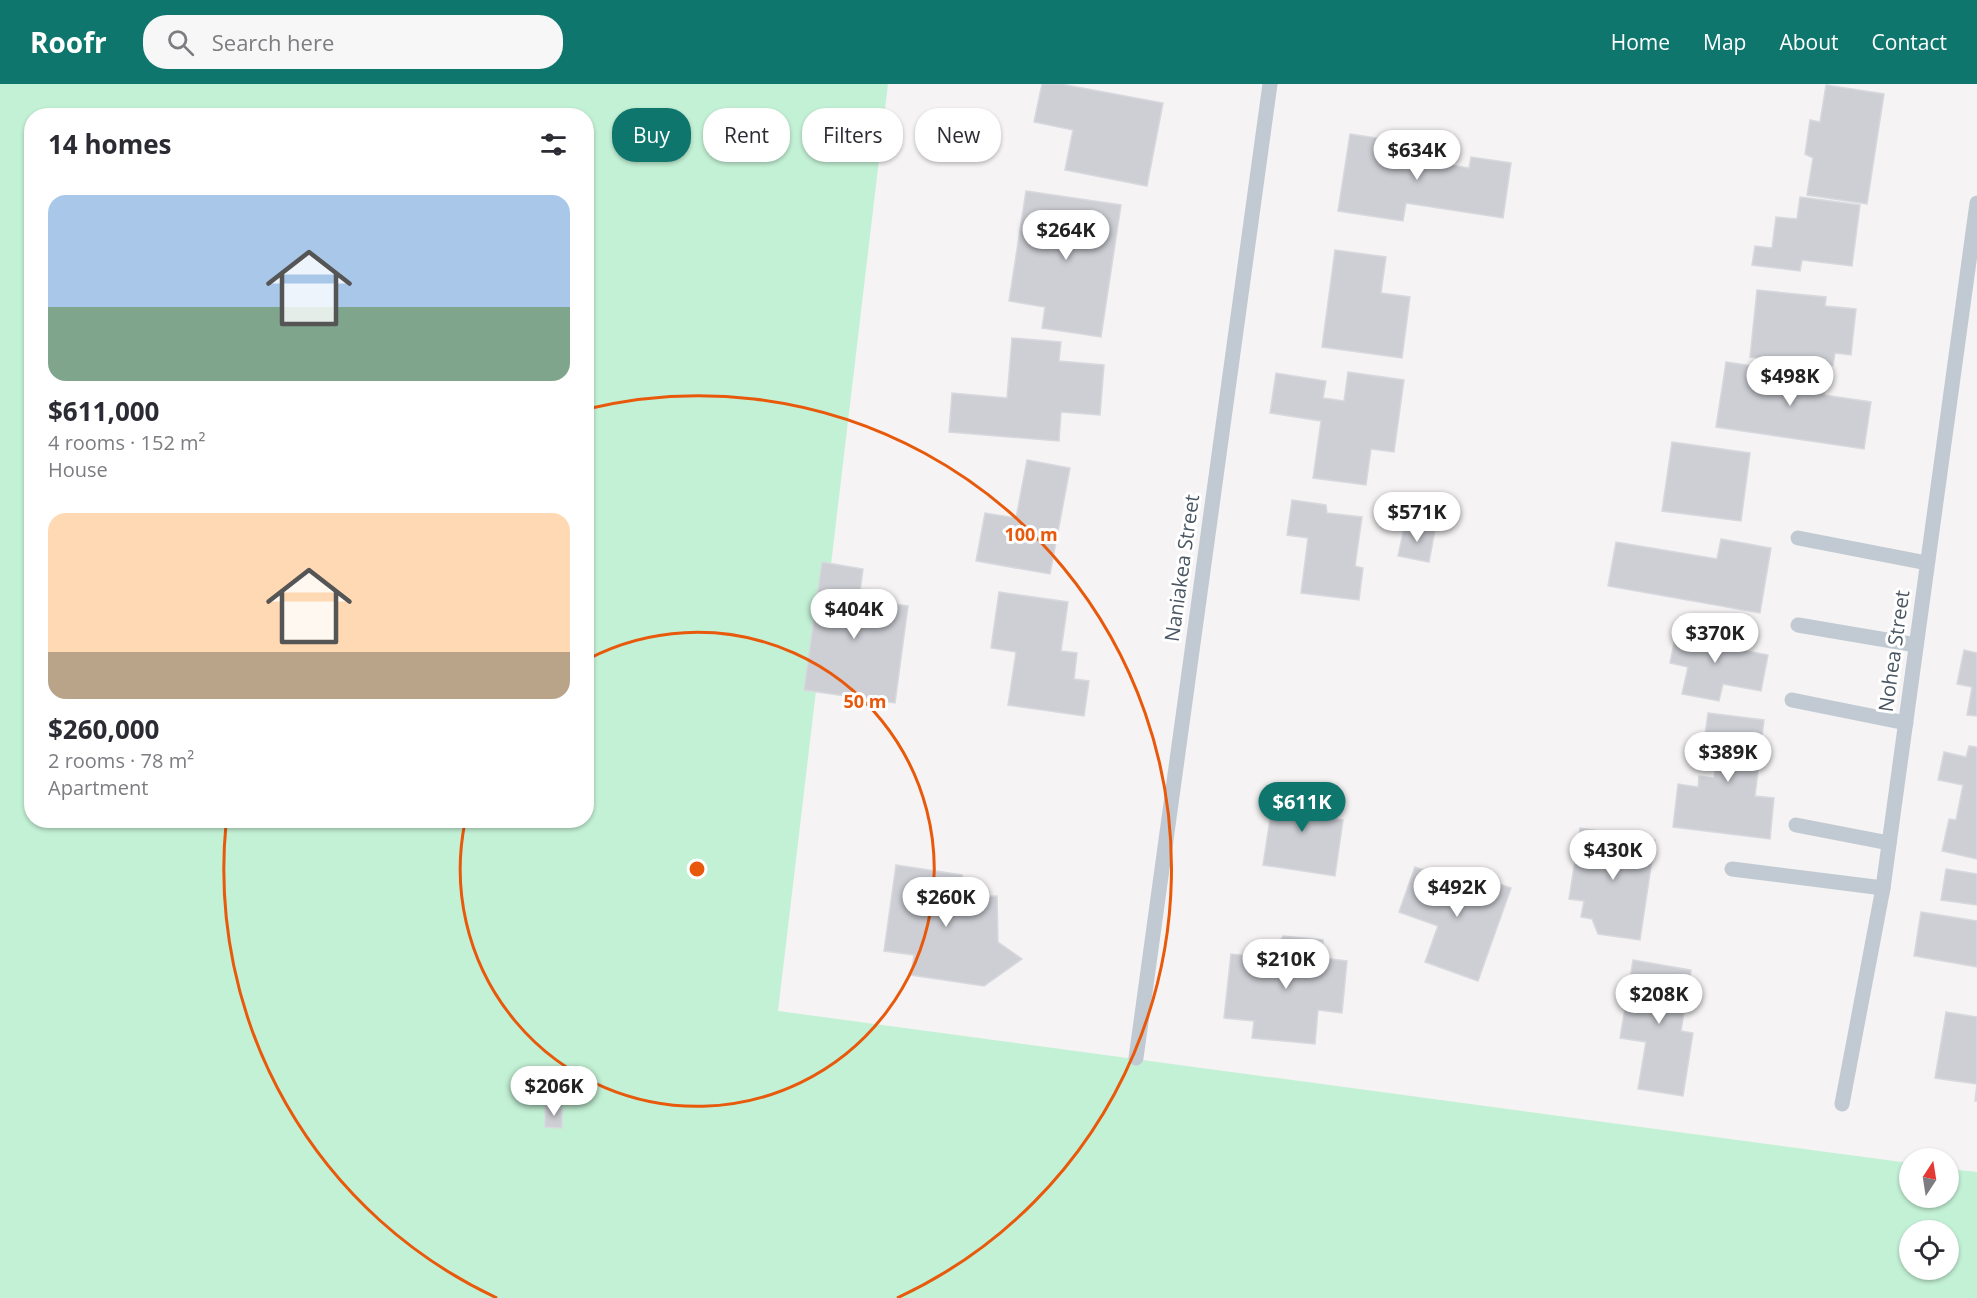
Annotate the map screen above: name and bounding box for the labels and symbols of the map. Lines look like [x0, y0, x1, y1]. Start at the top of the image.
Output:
pin: $634K [1375, 130, 1459, 181]
pin: $264K [1024, 210, 1108, 261]
pin: $498K [1748, 356, 1832, 407]
pin: $571K [1375, 492, 1459, 543]
street label: Naniakea Street [1158, 493, 1205, 643]
text: 100 m [1004, 522, 1058, 546]
street label: Nohea Street [1872, 588, 1915, 714]
pin: $404K [812, 589, 896, 640]
pin: $370K [1673, 613, 1757, 664]
text: 50 m [844, 689, 886, 713]
pin: $389K [1686, 732, 1770, 783]
pin: $611K [1260, 782, 1344, 833]
pin: $430K [1571, 830, 1655, 881]
centre of rings [687, 859, 707, 879]
pin: $492K [1415, 867, 1499, 918]
pin: $260K [904, 877, 988, 928]
pin: $210K [1244, 939, 1328, 990]
pin: $208K [1617, 974, 1701, 1025]
pin: $206K [512, 1066, 596, 1117]
north arrow [1899, 1148, 1959, 1208]

